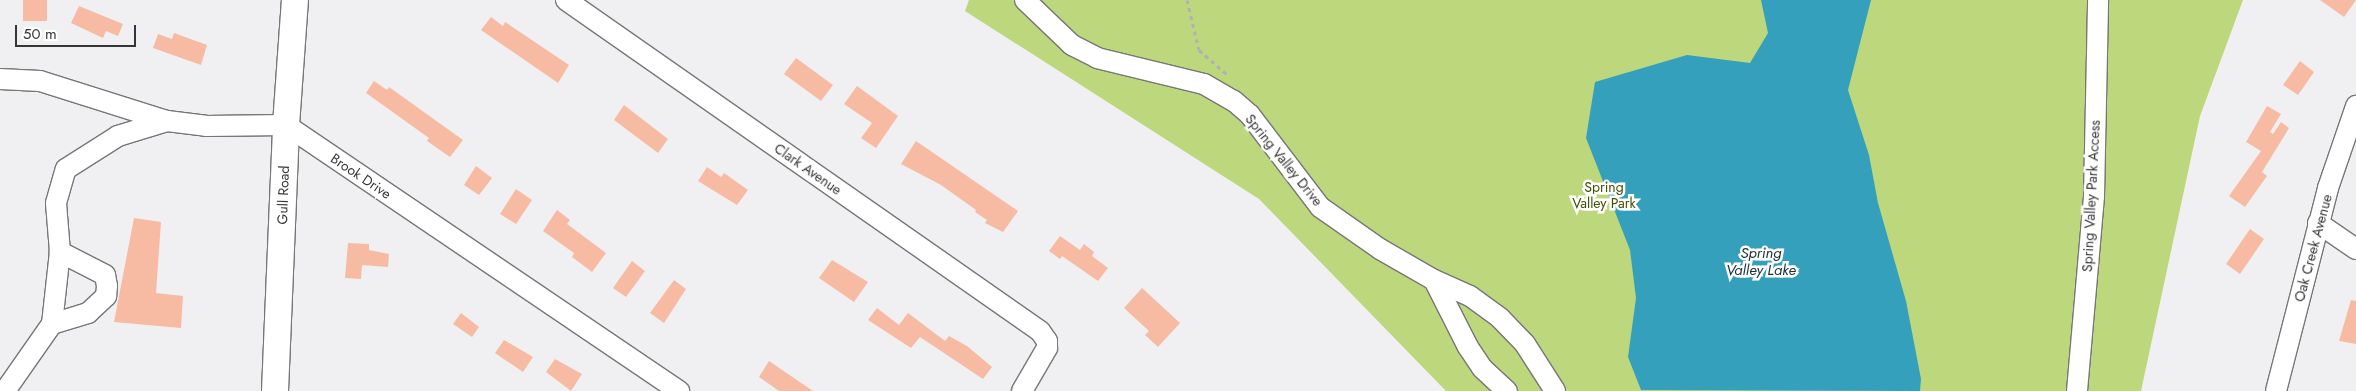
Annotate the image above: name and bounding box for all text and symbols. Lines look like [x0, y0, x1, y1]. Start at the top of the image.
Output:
scale bar [18, 15, 139, 47]
text: 50 m [23, 23, 57, 45]
street label: Spring Valley Drive [1242, 111, 1326, 209]
street label: Spring Valley Park Access [2079, 120, 2103, 272]
street label: Clark Avenue [771, 140, 845, 198]
street label: Brook Drive [328, 150, 394, 202]
street label: Gull Road [274, 165, 292, 225]
park label: Spring Valley Park [1572, 179, 1636, 212]
street label: Oak Creek Avenue [2291, 192, 2335, 304]
water label: Spring Valley Lake [1726, 244, 1796, 279]

